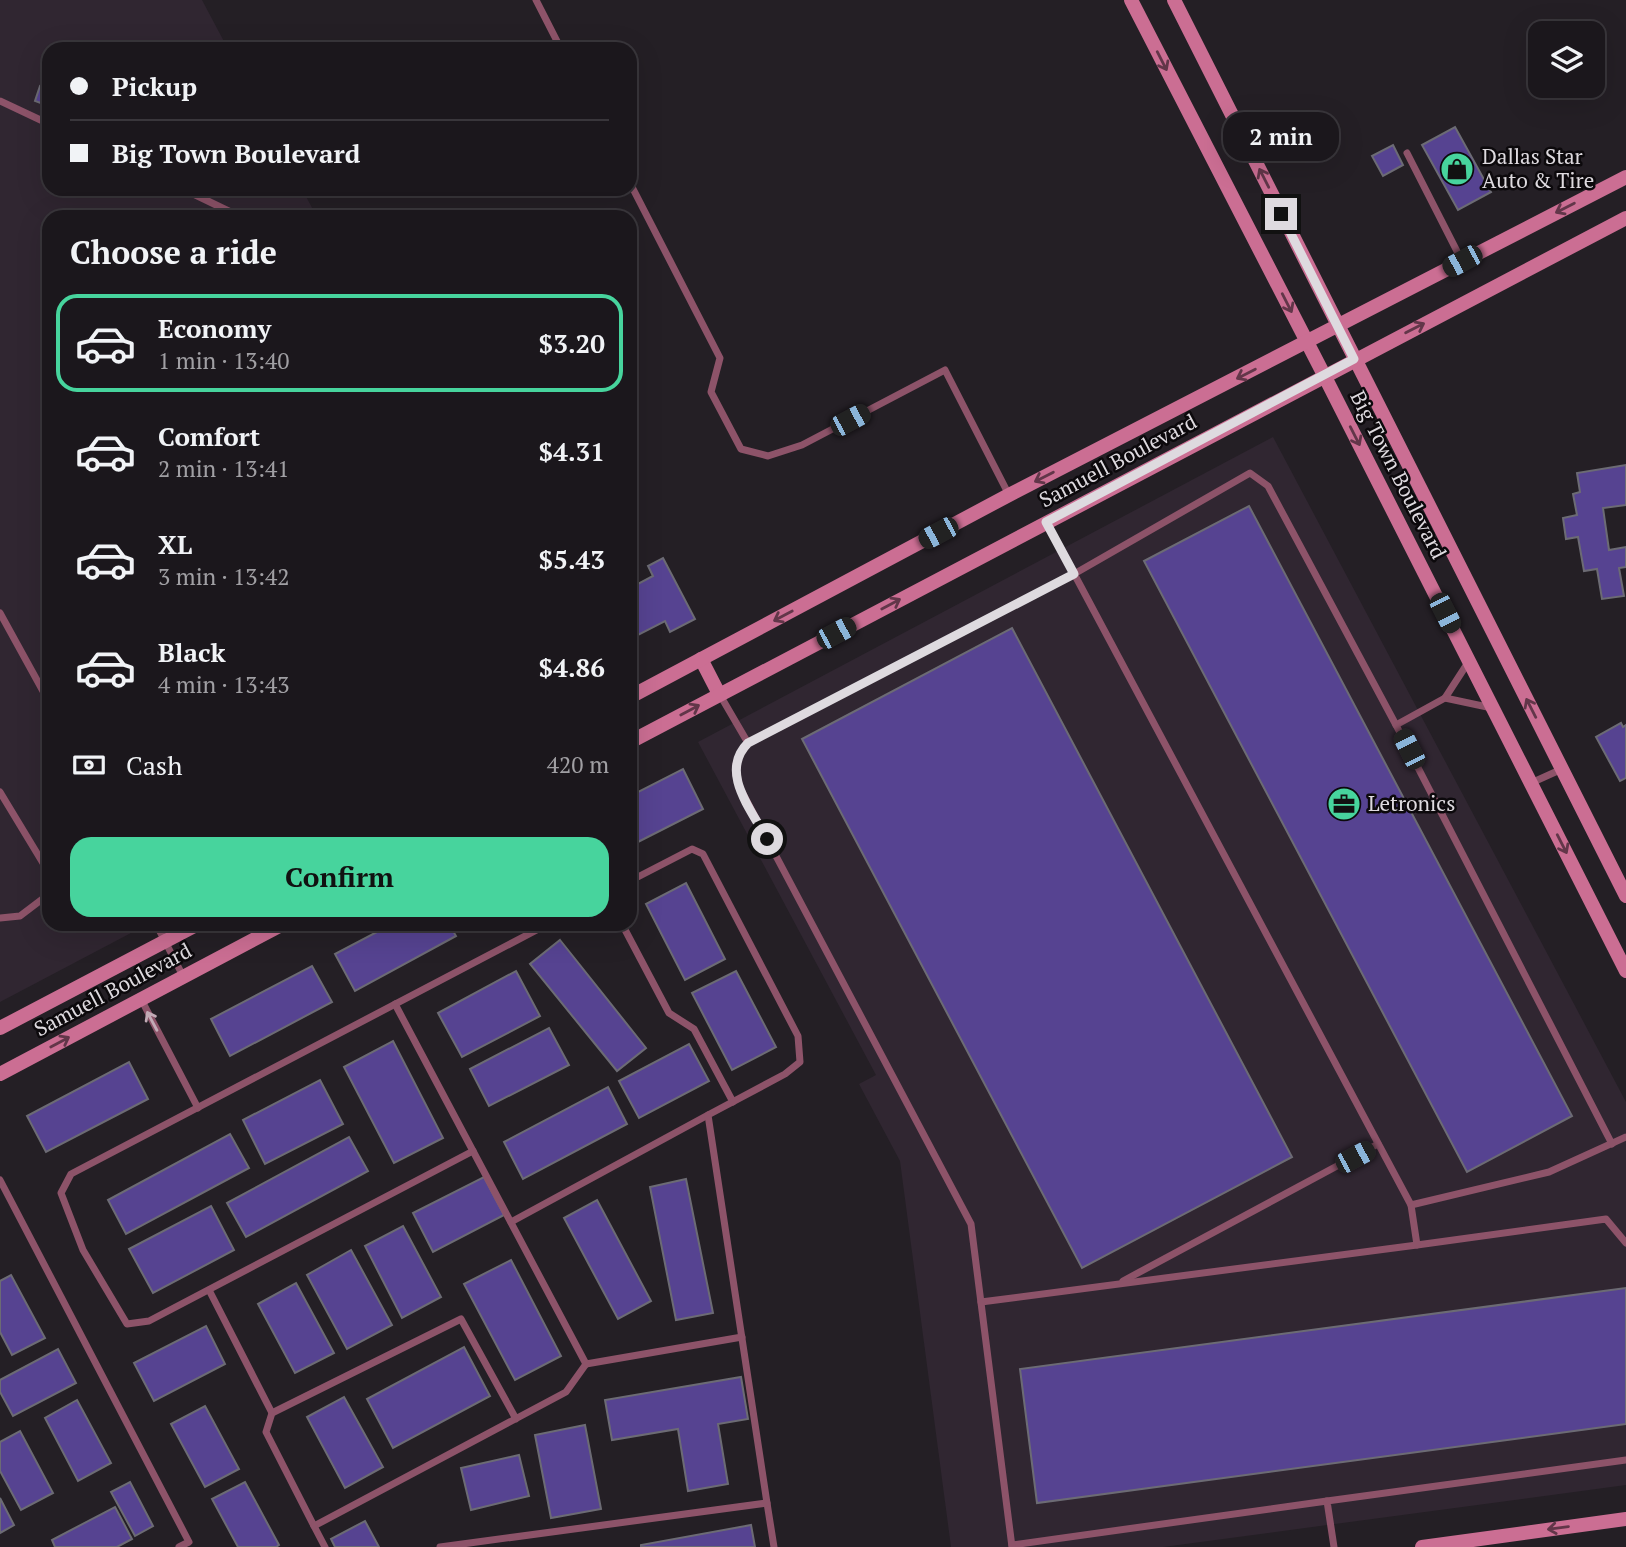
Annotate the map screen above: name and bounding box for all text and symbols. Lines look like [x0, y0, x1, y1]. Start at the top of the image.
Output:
map controls [1528, 21, 1605, 98]
button: layers [1528, 21, 1605, 98]
one-way arrow [1156, 50, 1169, 71]
text: Pickup [112, 69, 197, 103]
callout: 2 min [1223, 113, 1339, 162]
text: 2 min [1250, 121, 1312, 152]
text: Big Town Boulevard [112, 136, 360, 170]
place label: Dallas Star Auto & Tire [1482, 142, 1594, 194]
shop icon: Dallas Star Auto & Tire [1438, 150, 1476, 188]
one-way arrow [1256, 168, 1270, 189]
route end [1265, 198, 1297, 230]
one-way arrow [1555, 202, 1576, 216]
text: Choose a ride [70, 231, 277, 273]
car [1439, 242, 1486, 280]
one-way arrow [1280, 292, 1294, 313]
text: Economy [158, 311, 271, 345]
icon: car [74, 312, 137, 375]
one-way arrow [1404, 320, 1424, 334]
text: $3.20 [539, 326, 605, 360]
text: 1 min · 13:40 [158, 345, 290, 376]
one-way arrow [1236, 367, 1257, 381]
street label: Big Town Boulevard [1344, 386, 1454, 564]
car [827, 401, 874, 439]
street label: Samuell Boulevard [1034, 407, 1201, 513]
text: Comfort [158, 419, 260, 453]
icon: car [74, 420, 137, 483]
one-way arrow [1349, 425, 1363, 446]
text: $4.31 [539, 434, 605, 468]
text: 2 min · 13:41 [158, 453, 290, 484]
one-way arrow [1034, 470, 1054, 484]
car [915, 514, 962, 552]
text: XL [158, 527, 192, 561]
icon: car [74, 528, 137, 591]
text: $5.43 [539, 542, 605, 576]
text: 3 min · 13:42 [158, 561, 290, 592]
car [1427, 590, 1464, 636]
one-way arrow [881, 596, 901, 610]
one-way arrow [773, 609, 794, 623]
car [813, 614, 860, 652]
text: Black [158, 635, 226, 669]
icon: car [74, 636, 137, 699]
text: $4.86 [539, 650, 605, 684]
text: 4 min · 13:43 [158, 669, 290, 700]
one-way arrow [1523, 698, 1537, 719]
one-way arrow [679, 703, 700, 716]
car [1391, 726, 1428, 772]
icon: cash [70, 746, 108, 784]
text: Cash [126, 748, 182, 782]
text: 420 m [547, 749, 609, 780]
office icon: Letronics [1325, 785, 1363, 823]
place label: Letronics [1368, 789, 1455, 817]
route start [751, 823, 783, 855]
one-way arrow [1555, 833, 1569, 854]
button: Confirm [70, 837, 609, 917]
street label: Samuell Boulevard [29, 936, 196, 1042]
one-way arrow [145, 1011, 159, 1032]
one-way arrow [49, 1035, 70, 1048]
car [1332, 1138, 1379, 1176]
one-way arrow [1548, 1522, 1570, 1535]

